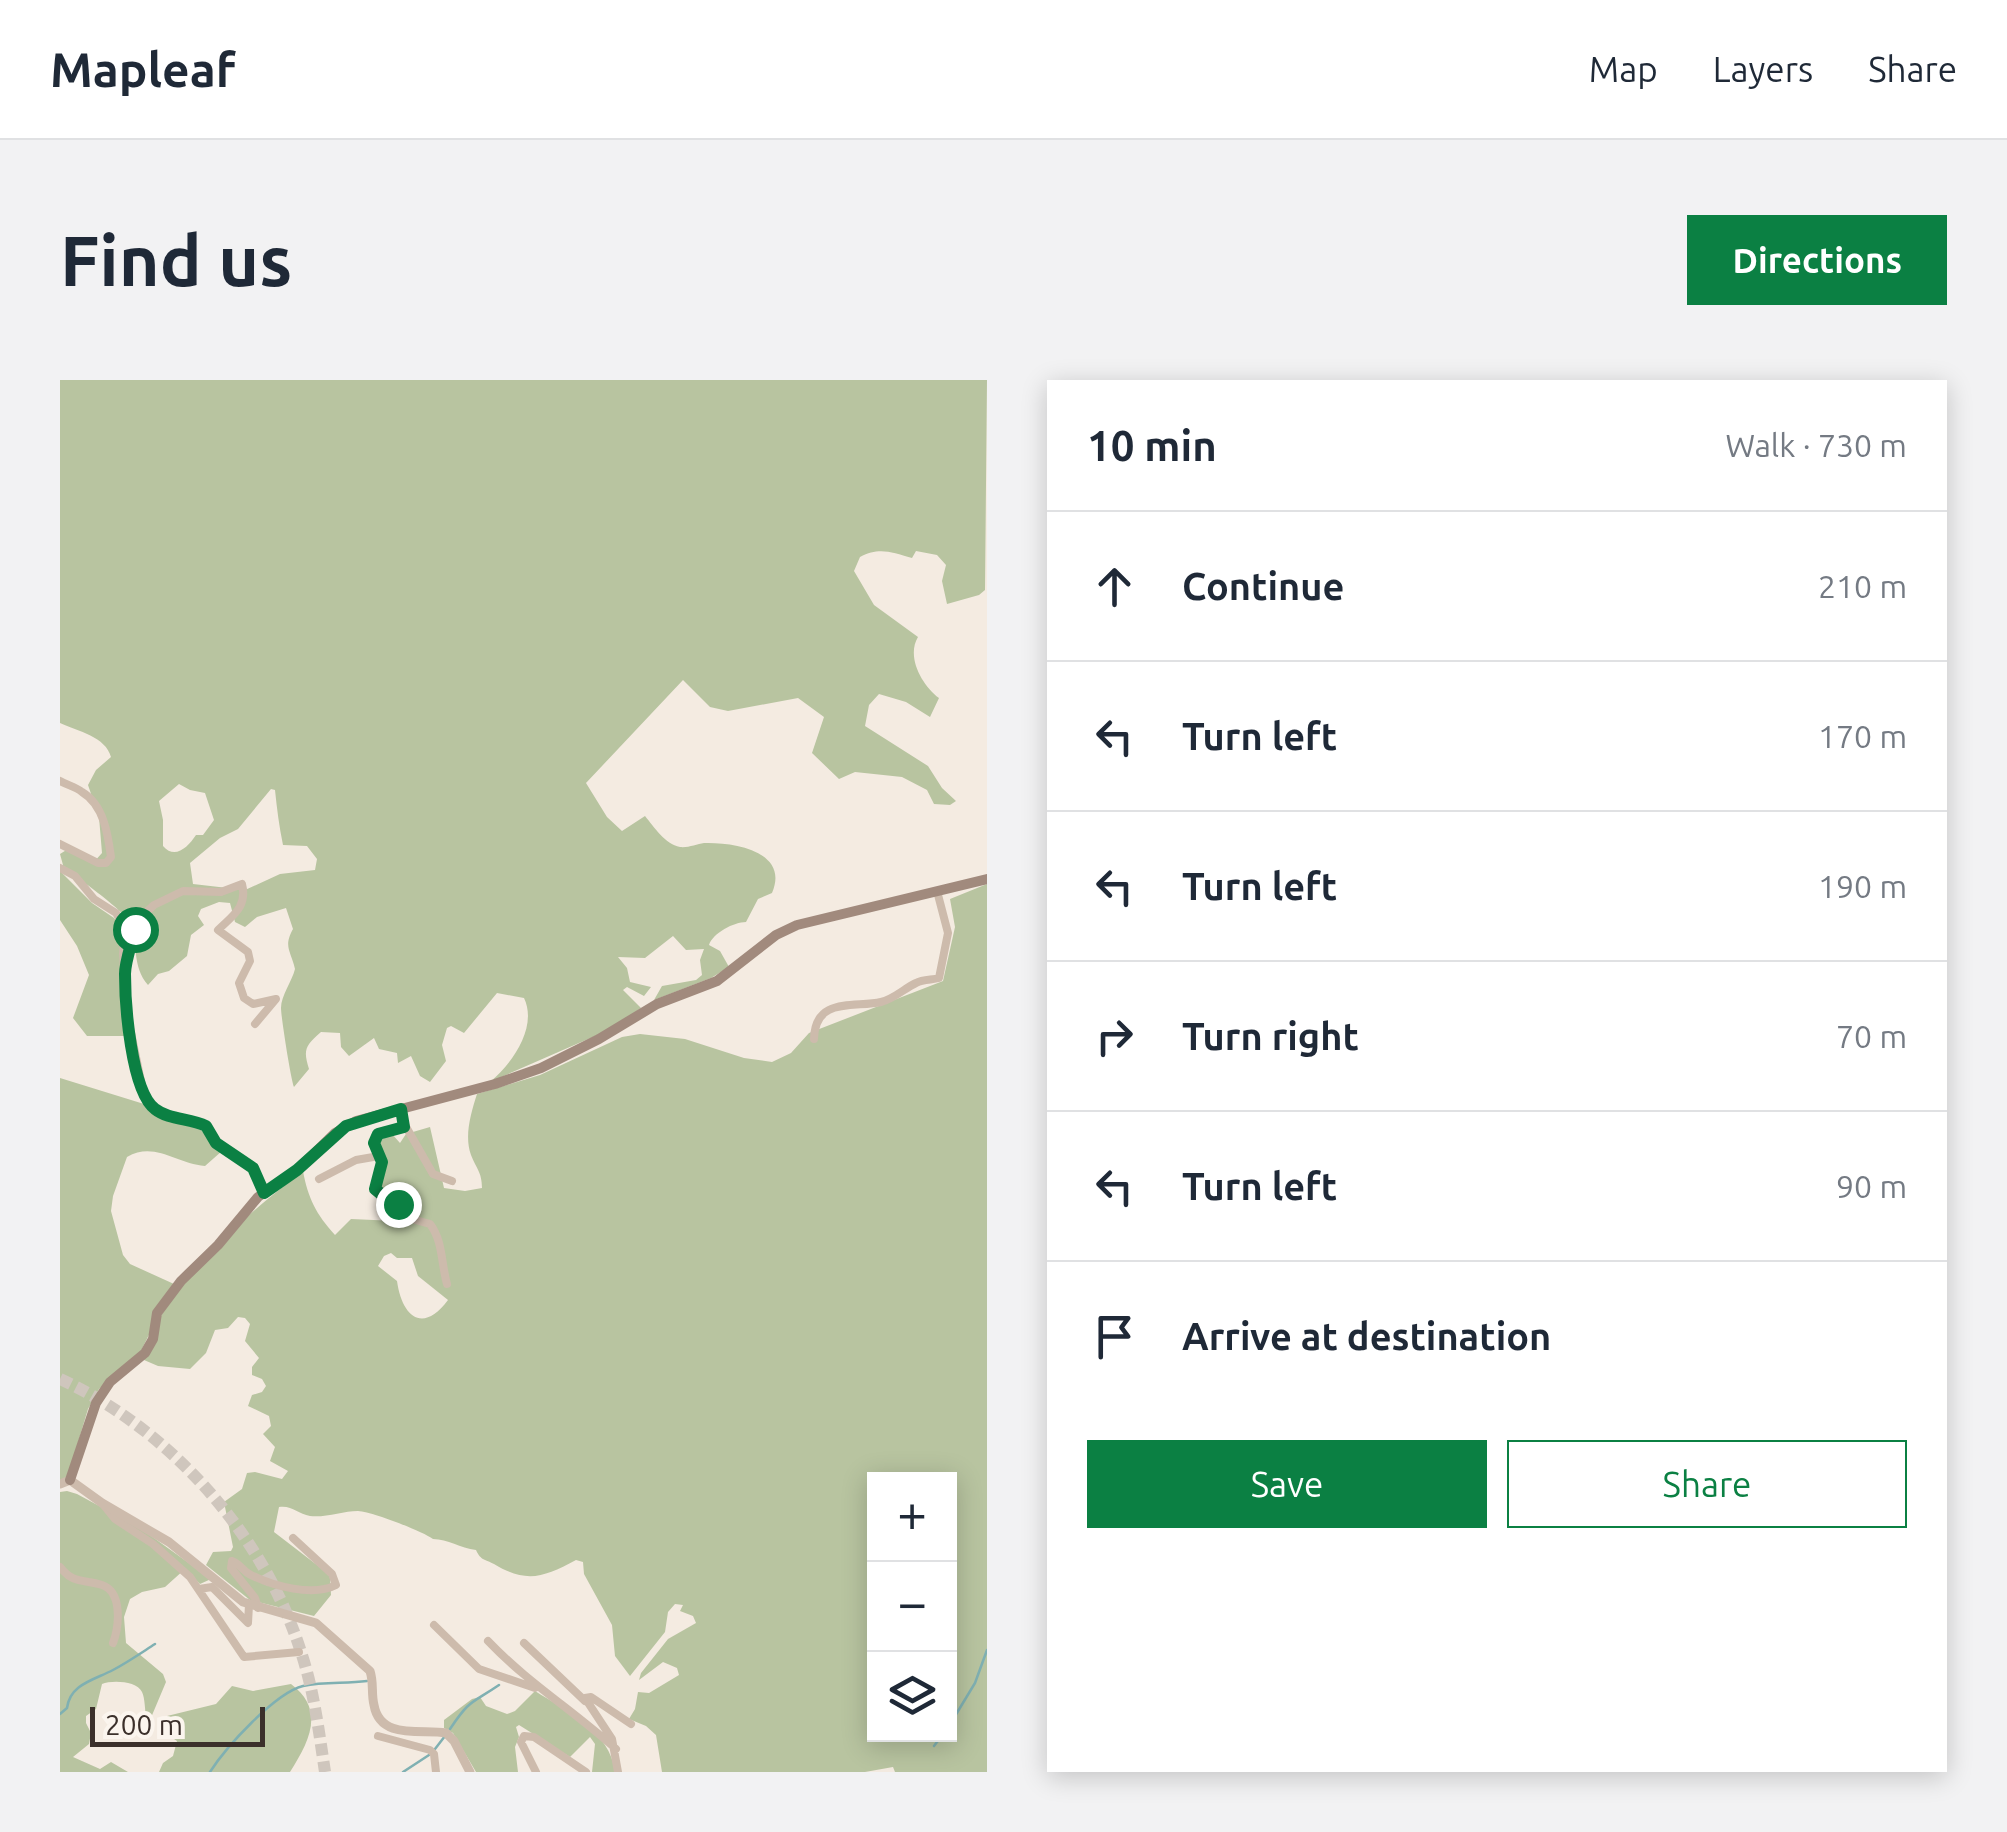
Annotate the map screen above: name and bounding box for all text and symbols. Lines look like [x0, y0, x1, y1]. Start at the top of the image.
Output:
text: Mapleaf [50, 42, 236, 96]
text: Map [1589, 49, 1658, 89]
text: Layers [1713, 49, 1813, 89]
text: Share [1868, 49, 1957, 89]
button: Directions [1687, 215, 1947, 305]
text: Find us [60, 221, 292, 299]
text: 10 min [1087, 422, 1217, 469]
text: Walk · 730 m [1725, 427, 1907, 463]
icon: ahead [1087, 559, 1142, 614]
text: Continue [1182, 565, 1344, 607]
text: 210 m [1818, 568, 1907, 604]
icon: left [1087, 709, 1142, 764]
text: Turn left [1182, 715, 1337, 757]
text: 170 m [1818, 718, 1907, 754]
icon: left [1087, 859, 1142, 914]
text: Turn left [1182, 865, 1337, 907]
text: 190 m [1818, 868, 1907, 904]
route start [113, 907, 159, 953]
icon: right [1087, 1009, 1142, 1064]
text: Turn right [1182, 1015, 1359, 1057]
text: 70 m [1836, 1018, 1907, 1054]
icon: left [1087, 1159, 1142, 1214]
text: Turn left [1182, 1165, 1337, 1207]
text: 90 m [1836, 1168, 1907, 1204]
route end [376, 1182, 422, 1228]
icon: arrive [1087, 1309, 1142, 1364]
text: Arrive at destination [1182, 1315, 1551, 1357]
button: Save [1087, 1440, 1487, 1528]
button: Share [1507, 1440, 1907, 1528]
map controls [867, 1472, 957, 1742]
button: + [867, 1472, 957, 1562]
button: − [867, 1562, 957, 1652]
button: layers [867, 1652, 957, 1742]
scale bar [90, 1702, 265, 1746]
text: 200 m [105, 1709, 183, 1740]

